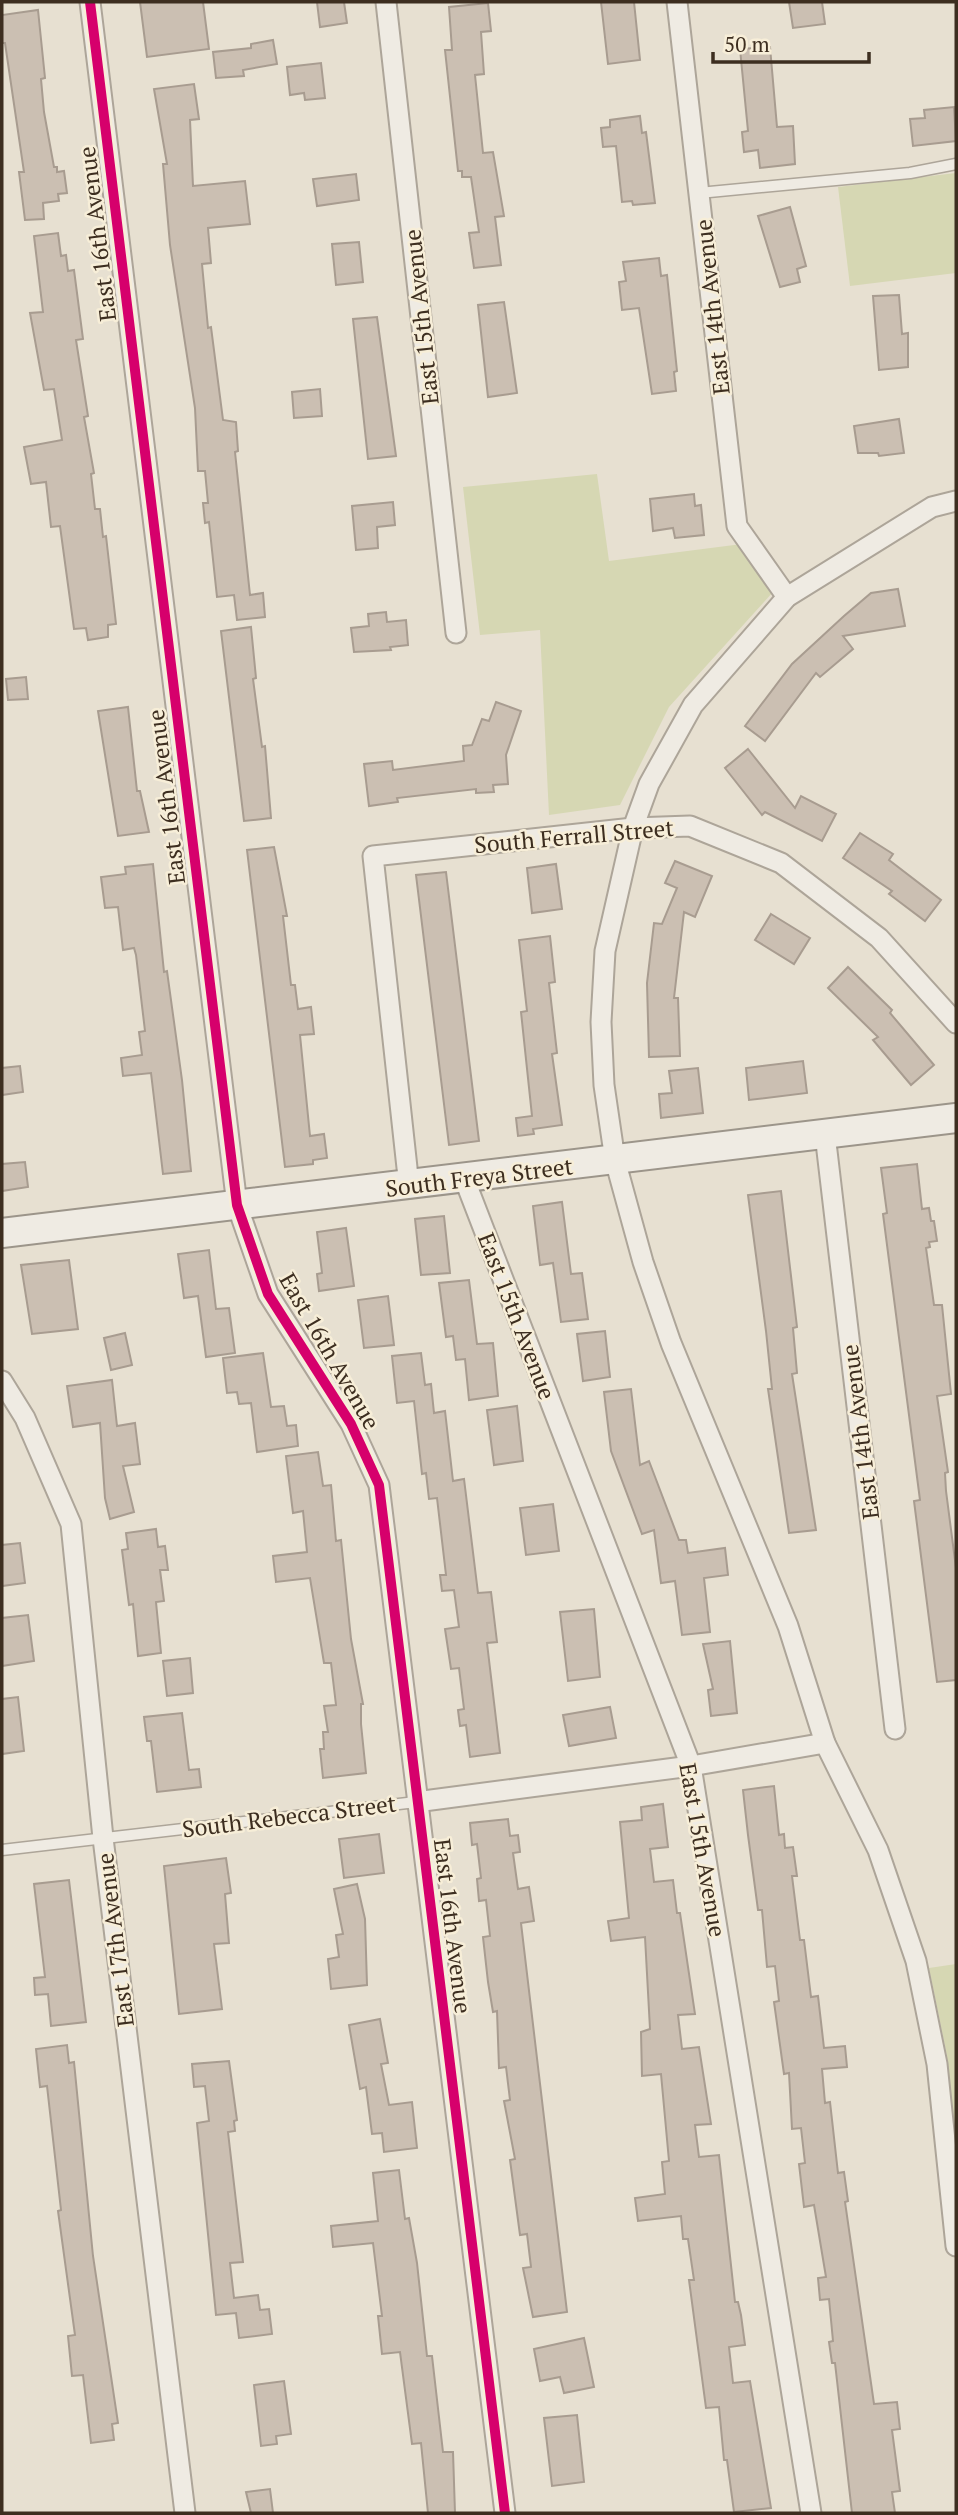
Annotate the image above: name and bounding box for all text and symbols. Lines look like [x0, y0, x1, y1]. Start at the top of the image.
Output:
scale bar [713, 21, 869, 65]
text: 50 m [724, 30, 770, 58]
street label: East 16th Avenue [71, 145, 123, 323]
street label: East 14th Avenue [687, 218, 737, 396]
street label: East 15th Avenue [396, 228, 446, 406]
street label: East 16th Avenue [140, 708, 192, 886]
street label: South Ferrall Street [473, 812, 675, 860]
street label: South Freya Street [384, 1150, 575, 1204]
street label: East 15th Avenue [471, 1228, 563, 1404]
street label: East 16th Avenue [273, 1267, 387, 1435]
street label: East 14th Avenue [834, 1343, 886, 1521]
street label: East 15th Avenue [672, 1761, 734, 1939]
street label: South Rebecca Street [180, 1787, 398, 1845]
street label: East 16th Avenue [427, 1837, 479, 2015]
street label: East 17th Avenue [89, 1851, 141, 2029]

